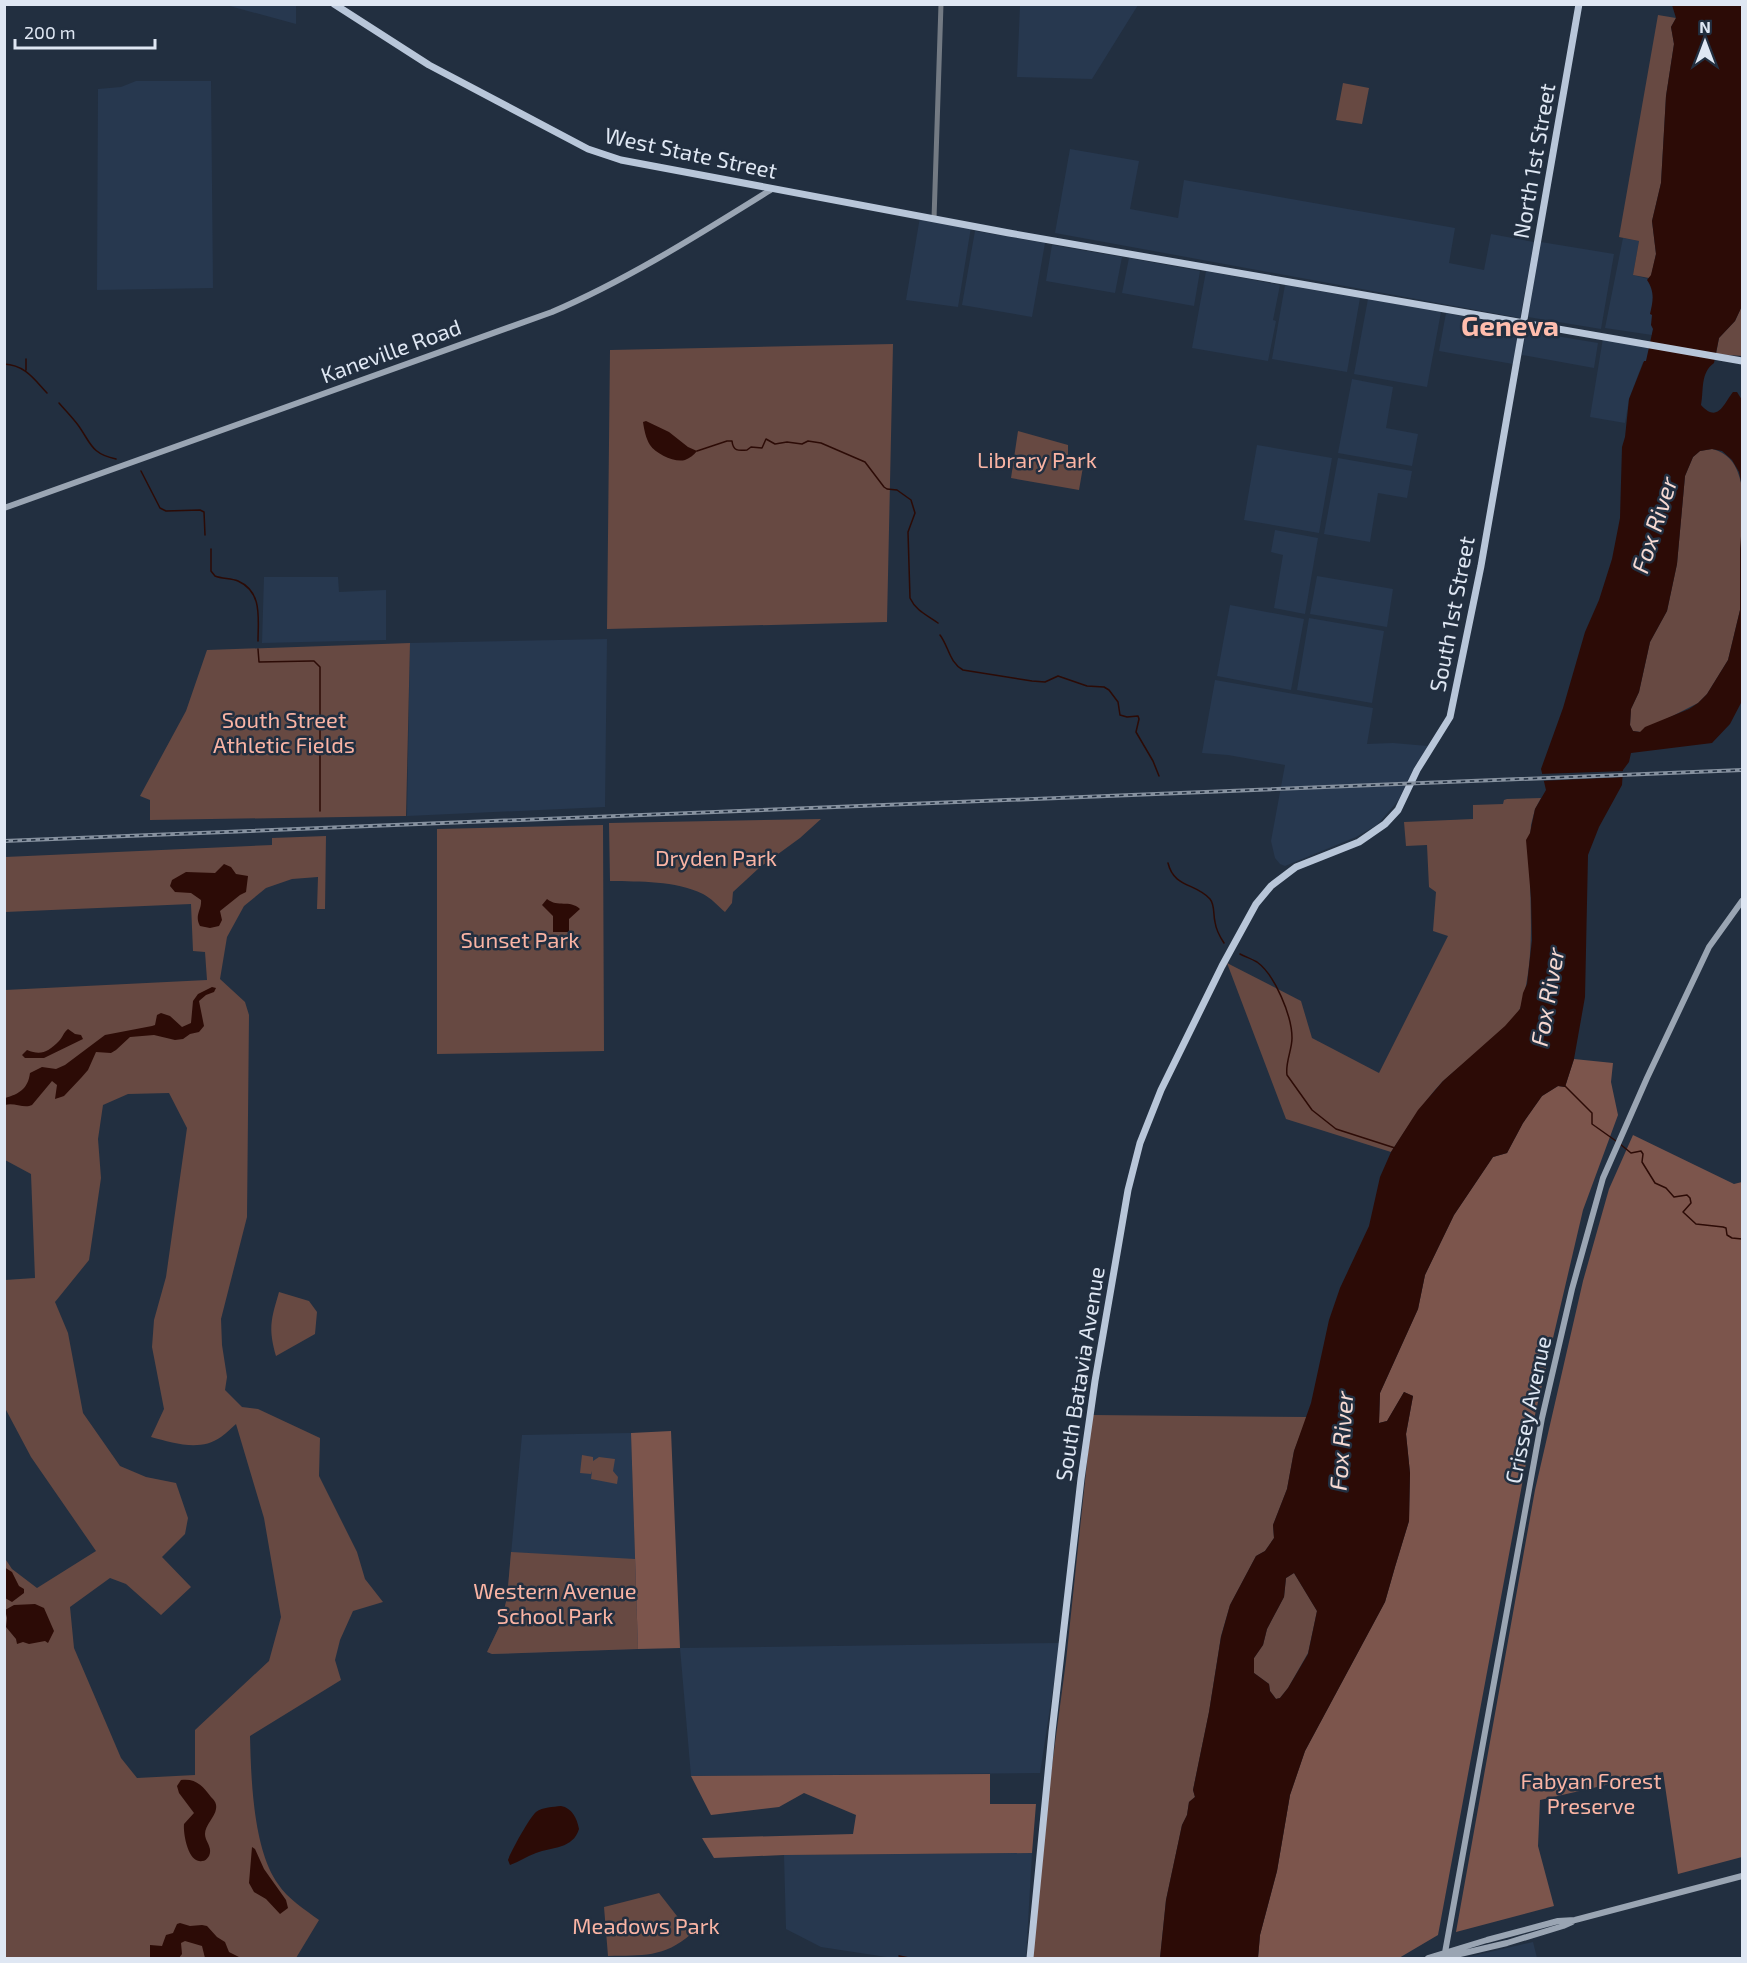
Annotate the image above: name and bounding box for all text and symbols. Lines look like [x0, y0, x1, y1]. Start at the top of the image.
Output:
scale bar [15, 12, 154, 50]
north arrow [1675, 12, 1735, 72]
text: N [1699, 17, 1711, 36]
text: 200 m [24, 21, 76, 43]
street label: North 1st Street [1507, 81, 1559, 241]
street label: West State Street [603, 121, 780, 183]
district label: Geneva [1461, 308, 1559, 342]
street label: Kaneville Road [317, 313, 464, 387]
park label: Library Park [977, 446, 1097, 472]
water label: Fox River [1624, 472, 1683, 576]
street label: South 1st Street [1423, 534, 1479, 694]
park label: South Street Athletic Fields [213, 706, 355, 757]
park label: Dryden Park [655, 844, 777, 870]
park label: Sunset Park [461, 926, 579, 952]
water label: Fox River [1524, 945, 1570, 1048]
street label: South Batavia Avenue [1049, 1265, 1109, 1483]
street label: Crissey Avenue [1499, 1334, 1555, 1486]
water label: Fox River [1323, 1390, 1358, 1492]
park label: Western Avenue School Park [473, 1577, 637, 1628]
park label: Fabyan Forest Preserve [1520, 1767, 1662, 1818]
park label: Meadows Park [572, 1912, 720, 1938]

